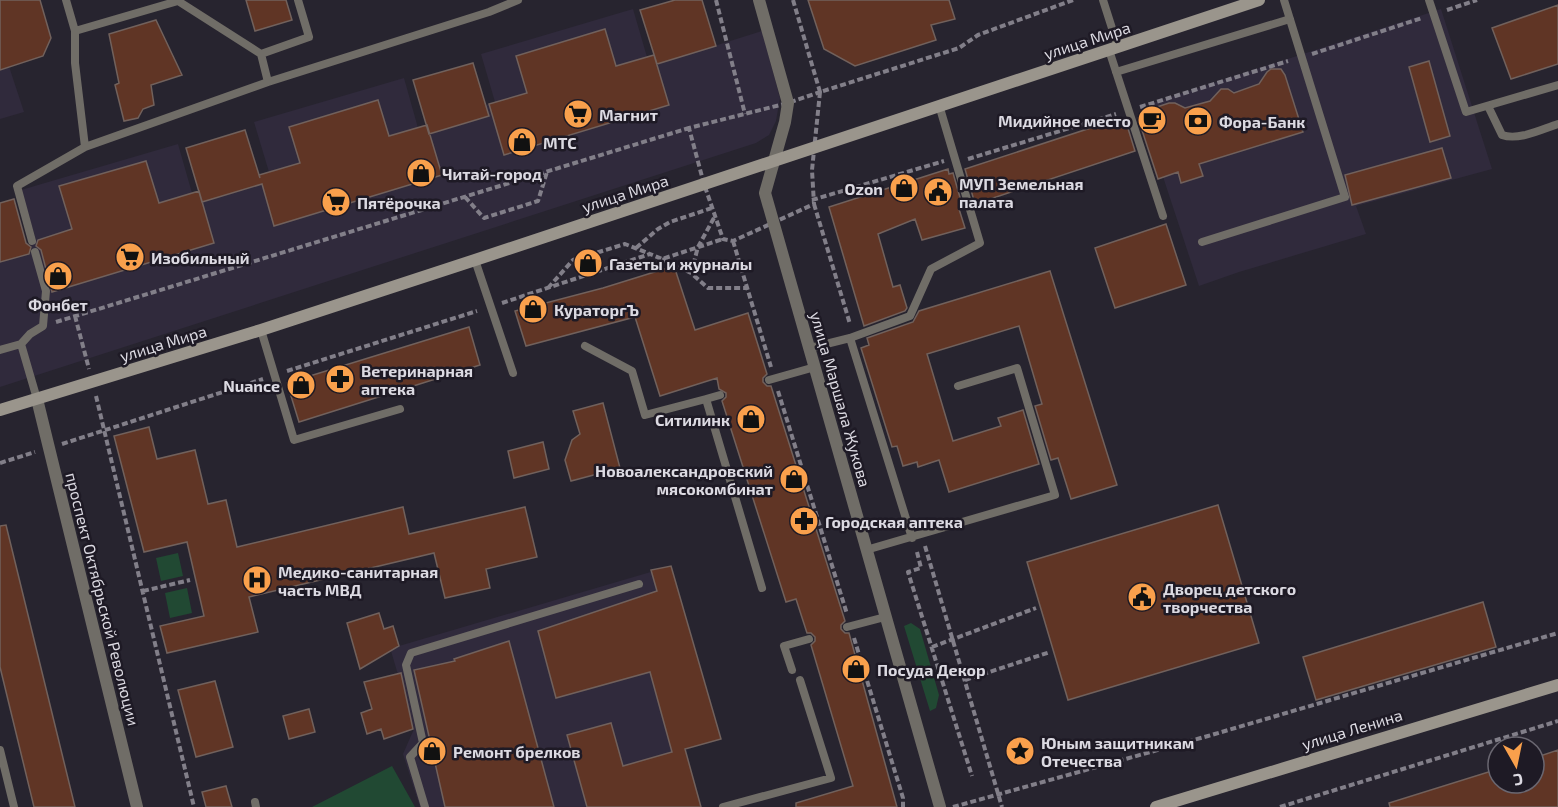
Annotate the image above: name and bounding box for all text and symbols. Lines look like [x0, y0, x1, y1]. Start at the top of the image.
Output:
street label: улица Мира [1041, 17, 1133, 64]
supermarket icon: Магнит [562, 98, 594, 130]
cafe icon: Мидийное место [1136, 104, 1168, 136]
place label: Магнит [599, 105, 658, 124]
bank icon: Фора-Банк [1182, 105, 1214, 137]
place label: Мидийное место [998, 111, 1131, 130]
place label: Фора-Банк [1219, 112, 1305, 131]
shop icon: МТС [506, 126, 538, 158]
place label: МТС [543, 133, 577, 152]
shop icon: Читай-город [405, 157, 437, 189]
place label: Читай-город [442, 164, 542, 183]
street label: улица Мира [579, 170, 671, 217]
shop icon: Ozon [888, 172, 920, 204]
place label: МУП Земельная палата [959, 174, 1083, 211]
public building icon: МУП Земельная палата [922, 176, 954, 208]
place label: Ozon [845, 179, 883, 198]
supermarket icon: Пятёрочка [320, 186, 352, 218]
place label: Пятёрочка [357, 193, 441, 212]
supermarket icon: Изобильный [114, 241, 146, 273]
shop icon: Газеты и журналы [572, 247, 604, 279]
place label: Изобильный [151, 248, 249, 267]
place label: Газеты и журналы [609, 254, 752, 273]
shop icon: Фонбет [42, 260, 74, 292]
shop icon: КураторгЪ [517, 293, 549, 325]
place label: Фонбет [28, 295, 88, 314]
place label: КураторгЪ [554, 300, 639, 319]
street label: улица Маршала Жукова [806, 309, 875, 489]
street label: улица Мира [117, 321, 209, 366]
place label: Ветеринарная аптека [361, 361, 473, 398]
pharmacy icon: Ветеринарная аптека [324, 363, 356, 395]
shop icon: Nuance [285, 369, 317, 401]
place label: Nuance [223, 376, 280, 395]
shop icon: Ситилинк [735, 403, 767, 435]
place label: Ситилинк [655, 410, 730, 429]
place label: Новоалександровский мясокомбинат [595, 461, 773, 498]
shop icon: Новоалександровский мясокомбинат [778, 463, 810, 495]
street label: проспект Октябрьской Революции [62, 470, 144, 728]
pharmacy icon: Городская аптека [788, 505, 820, 537]
place label: Городская аптека [825, 512, 963, 531]
place label: Медико-санитарная часть МВД [278, 562, 438, 599]
hospital icon: Медико-санитарная часть МВД [241, 564, 273, 596]
place label: Дворец детского творчества [1163, 579, 1296, 616]
public building icon: Дворец детского творчества [1126, 581, 1158, 613]
shop icon: Посуда Декор [840, 653, 872, 685]
place label: Посуда Декор [877, 660, 986, 679]
street label: улица Ленина [1299, 705, 1405, 754]
place label: Юным защитникам Отечества [1041, 733, 1194, 770]
shop icon: Ремонт брелков [416, 735, 448, 767]
place icon: Юным защитникам Отечества [1004, 735, 1036, 767]
north arrow [1486, 735, 1546, 795]
place label: Ремонт брелков [453, 742, 581, 761]
text: С [1512, 770, 1525, 790]

